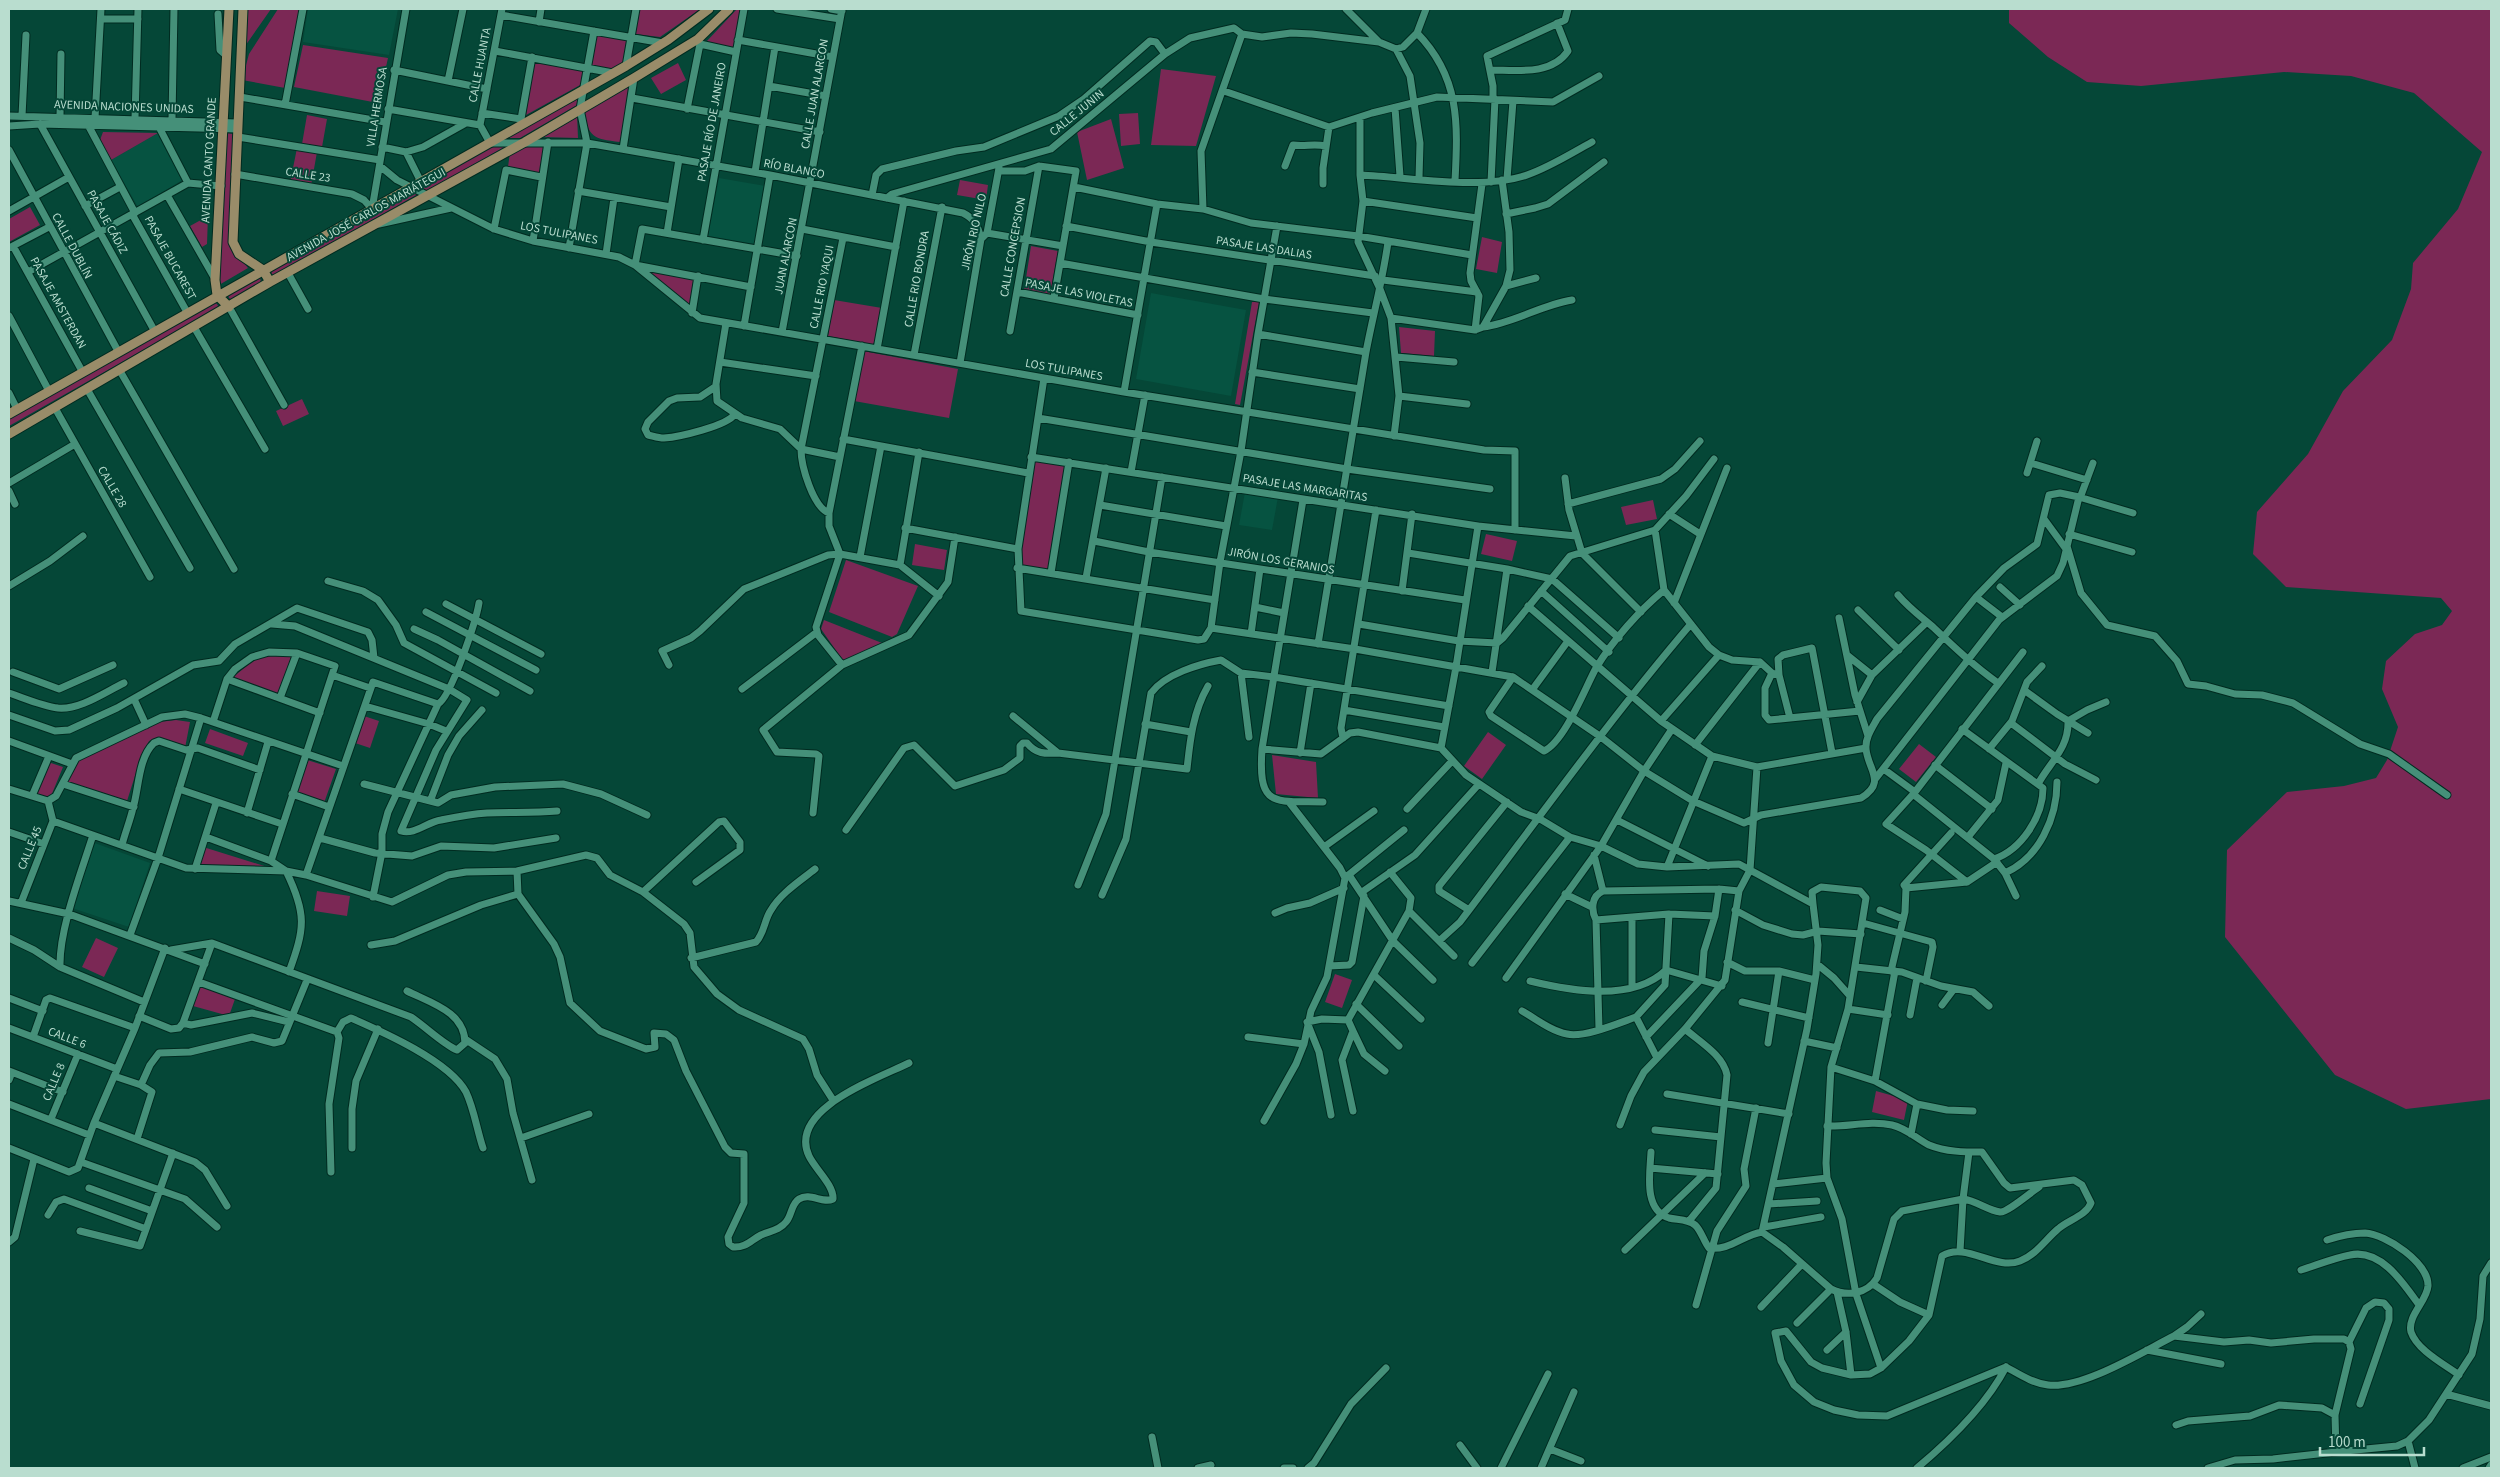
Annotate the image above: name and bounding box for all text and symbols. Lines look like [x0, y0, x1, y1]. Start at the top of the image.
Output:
street label: CALLE HUANTA [464, 26, 496, 104]
street label: CALLE JUAN ALARCON [797, 38, 833, 150]
street label: PASAJE RÍO DE JANEIRO [693, 61, 731, 183]
street label: VILLA HERMOSA [362, 65, 392, 148]
street label: CALLE JUNIN [1046, 86, 1108, 140]
street label: AVENIDA NACIONES UNIDAS [54, 96, 194, 118]
street label: AVENIDA CANTO GRANDE [197, 97, 221, 223]
street label: RÍO BLANCO [762, 155, 826, 183]
street label: CALLE 23 [284, 163, 332, 187]
street label: AVENIDA JOSÉ CARLOS MARIÁTEGUI [283, 164, 449, 266]
street label: PASAJE CÁDIZ [82, 187, 132, 257]
street label: JIRÓN RIO NILO [957, 192, 991, 272]
street label: CALLE CONCEPSION [996, 196, 1030, 298]
street label: CALLE DUBLÍN [47, 210, 97, 282]
street label: PASAJE BUCAREST [140, 213, 201, 304]
street label: JUAN ALARCON [770, 216, 802, 296]
street label: LOS TULIPANES [519, 217, 599, 249]
street label: CALLE RIO BONDRA [900, 229, 934, 329]
street label: PASAJE LAS DALIAS [1215, 232, 1313, 264]
street label: CALLE RIO YAQUI [806, 244, 838, 330]
street label: PASAJE AMSTERDAN [26, 254, 90, 352]
street label: PASAJE LAS VIOLETAS [1024, 274, 1134, 312]
street label: LOS TULIPANES [1024, 355, 1104, 385]
street label: CALLE 28 [93, 463, 131, 511]
street label: PASAJE LAS MARGARITAS [1241, 470, 1369, 506]
street label: JIRÓN LOS GERANIOS [1226, 543, 1336, 579]
street label: CALLE 45 [14, 824, 46, 872]
street label: CALLE 6 [45, 1023, 89, 1053]
street label: CALLE 8 [38, 1060, 70, 1104]
scale bar [2320, 1424, 2424, 1456]
text: 100 m [2328, 1432, 2366, 1453]

